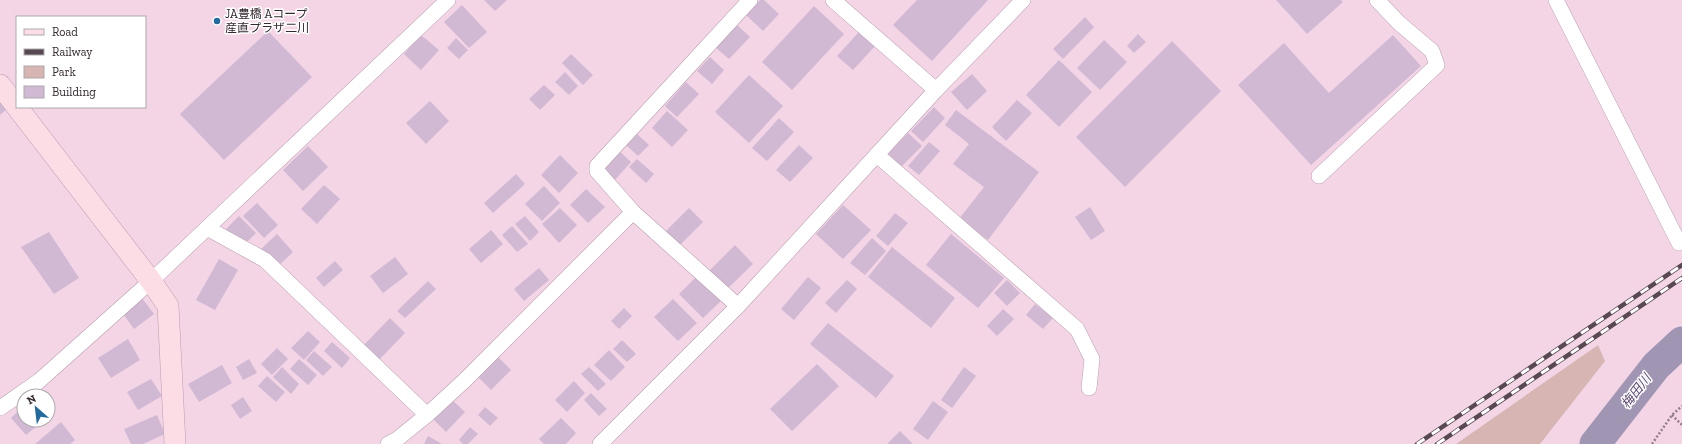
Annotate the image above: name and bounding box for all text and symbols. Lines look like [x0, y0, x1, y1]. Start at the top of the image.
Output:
place label: JA豊橋 Aコープ 産直プラザ二川 [225, 7, 309, 35]
legend [16, 16, 146, 108]
marker: JA豊橋 Aコープ 産直プラザ二川 [212, 16, 222, 26]
text: Road [52, 25, 78, 39]
text: Railway [52, 45, 93, 59]
text: Park [52, 65, 77, 79]
text: Building [52, 85, 96, 99]
water label: 梅田川 [1618, 369, 1655, 411]
north arrow [16, 388, 56, 428]
text: N [25, 392, 39, 407]

